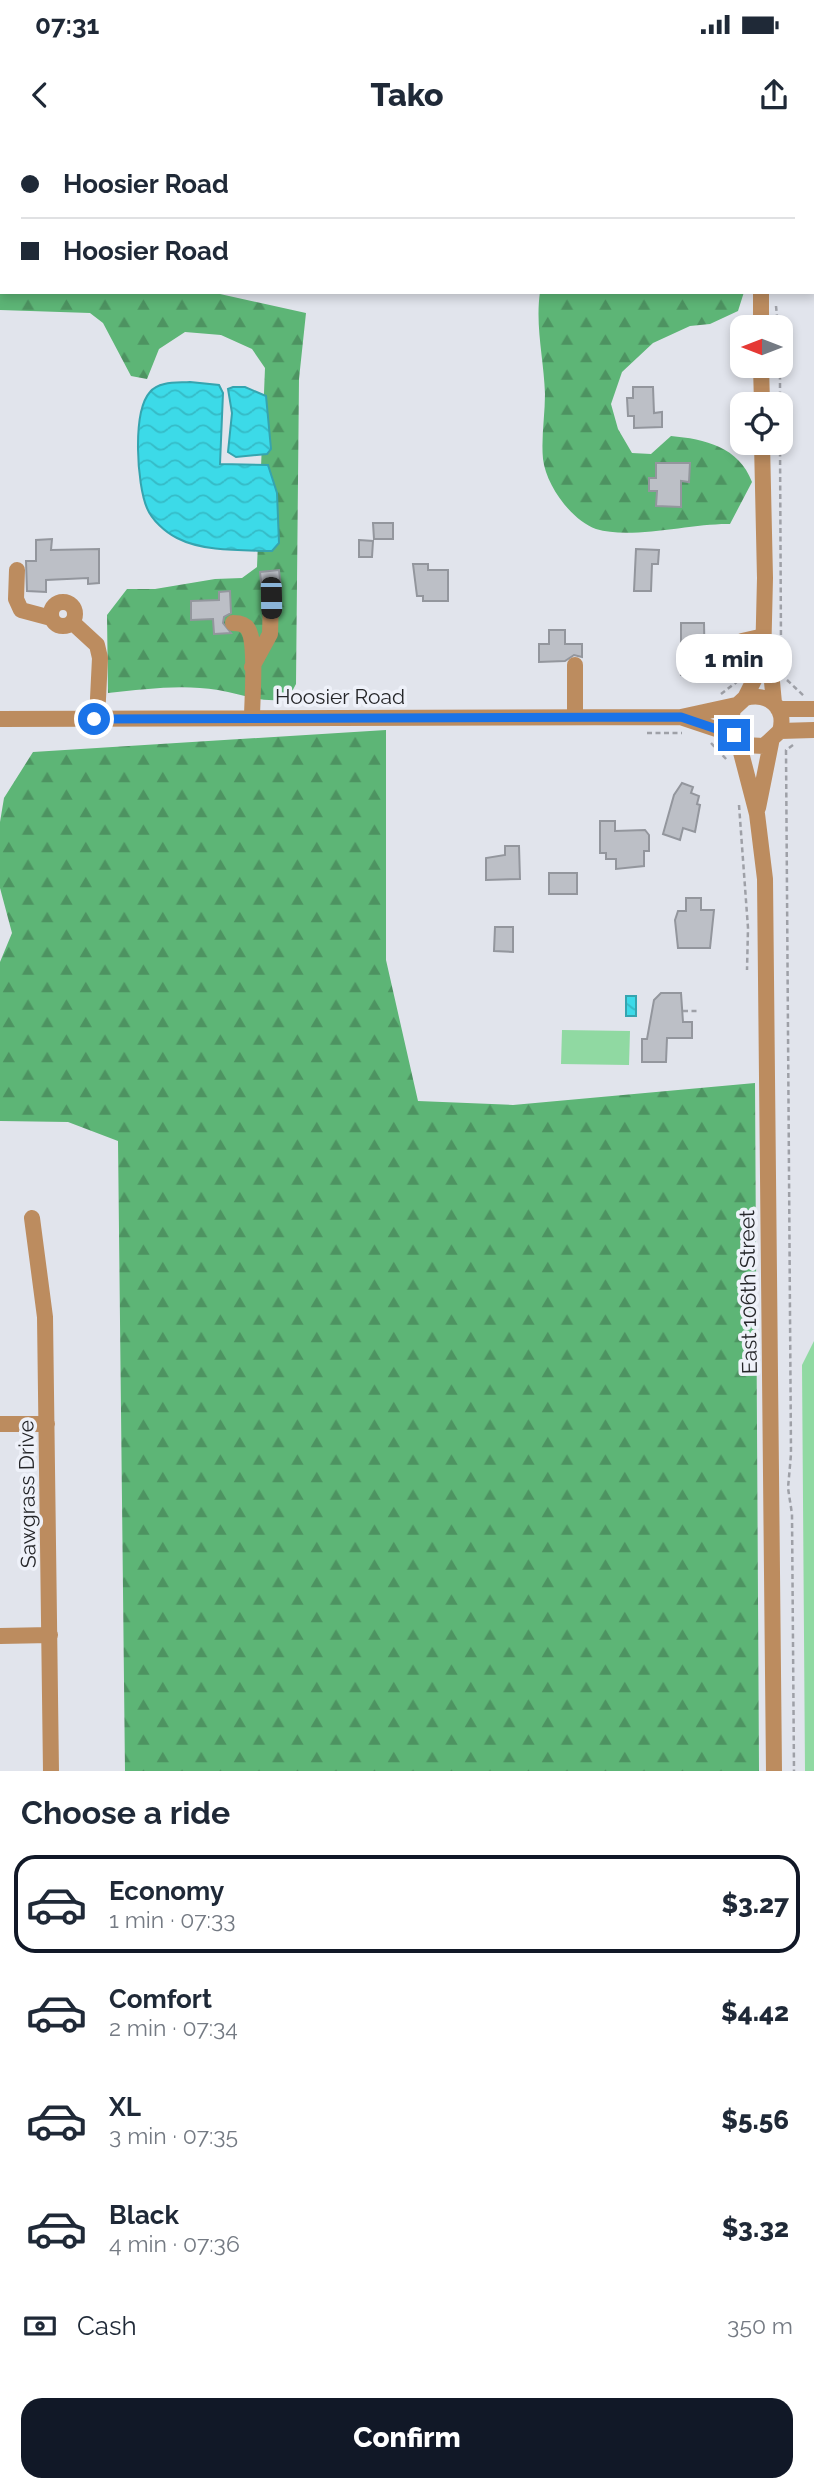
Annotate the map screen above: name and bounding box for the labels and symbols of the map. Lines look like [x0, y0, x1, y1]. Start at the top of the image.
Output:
north arrow [730, 315, 793, 378]
car [261, 577, 282, 619]
callout: 1 min [676, 634, 792, 682]
street label: Hoosier Road [275, 684, 405, 709]
route start [78, 703, 110, 735]
route end [718, 719, 750, 751]
street label: East 106th Street [734, 1210, 762, 1374]
street label: Sawgrass Drive [13, 1420, 41, 1568]

